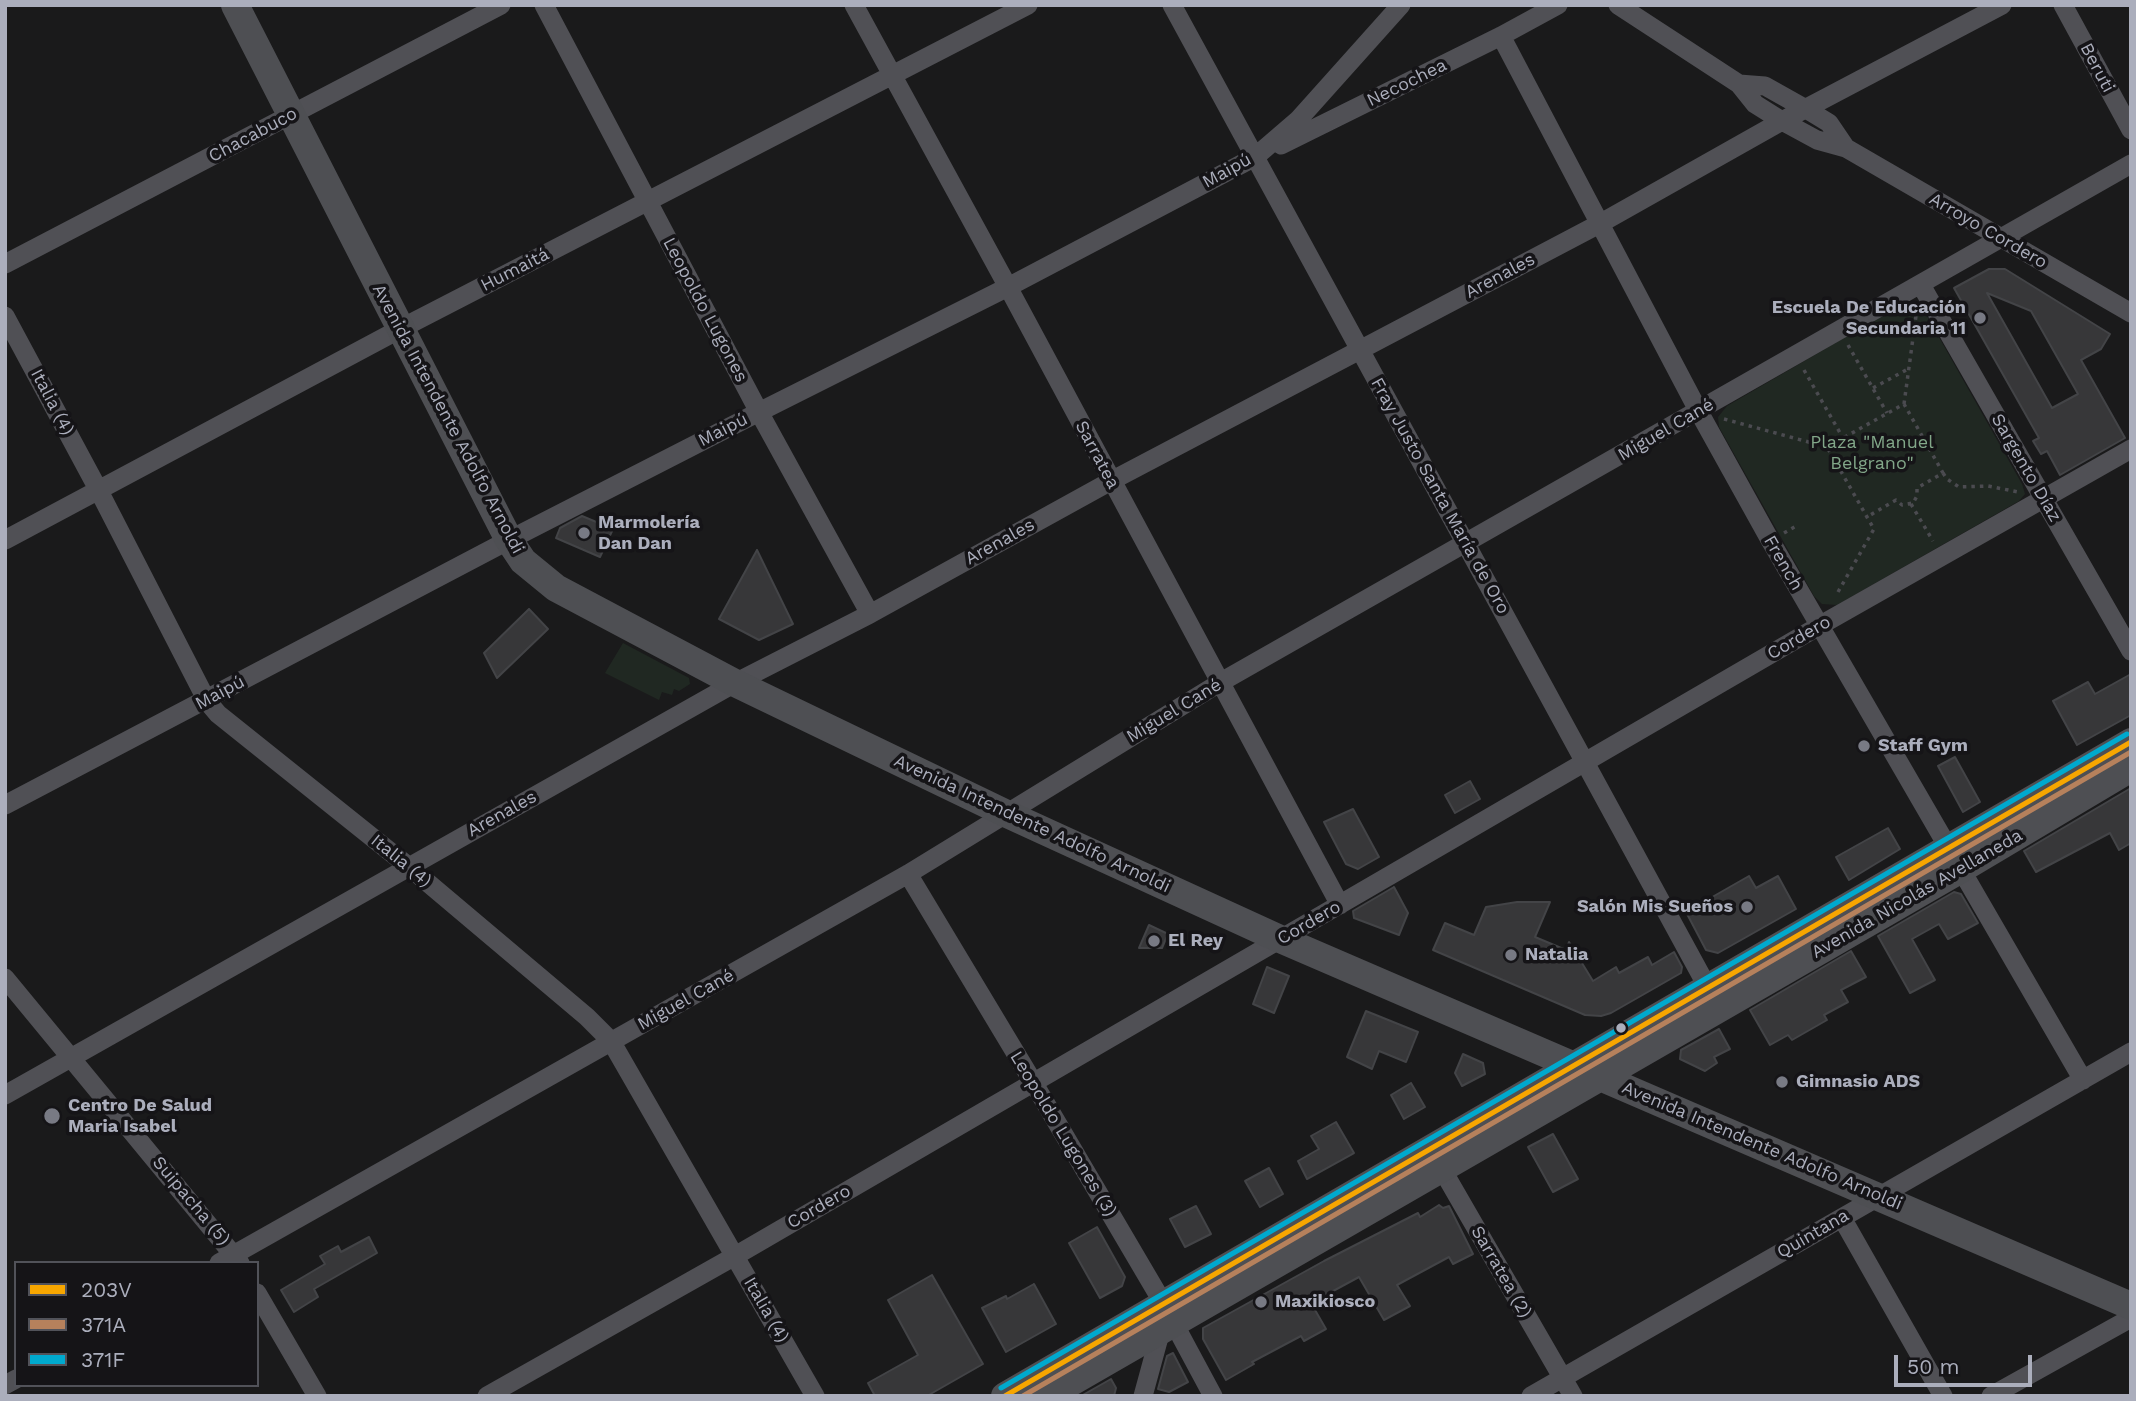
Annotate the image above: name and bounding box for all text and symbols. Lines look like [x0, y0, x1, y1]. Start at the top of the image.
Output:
street label: Beruti [2075, 40, 2119, 96]
street label: Necochea [1364, 54, 1450, 112]
street label: Chacabuco [205, 103, 301, 167]
street label: Maipú [1199, 149, 1255, 193]
street label: Arroyo Cordero [1925, 188, 2051, 274]
street label: Leopoldo Lugones [658, 234, 752, 386]
street label: Humaitá [477, 244, 553, 296]
street label: Arenales [1461, 249, 1539, 303]
street label: Avenida Intendente Adolfo Arnoldi [367, 280, 529, 558]
place label: Escuela De Educación Secundaria 11 [1772, 297, 1966, 340]
marker: Escuela De Educación Secundaria 11 [1972, 310, 1988, 326]
street label: Italia (4) [26, 365, 78, 439]
street label: Fray Justo Santa María de Oro [1366, 374, 1514, 618]
street label: Miguel Cané [1614, 394, 1718, 466]
street label: Maipú [695, 408, 751, 452]
street label: Sargento Díaz [1986, 410, 2066, 526]
street label: Sarratea [1070, 417, 1124, 493]
park label: Plaza "Manuel Belgrano" [1810, 432, 1934, 474]
place label: Marmolería Dan Dan [598, 512, 700, 554]
street label: Arenales [962, 514, 1038, 570]
marker: Marmolería Dan Dan [576, 525, 592, 541]
street label: French [1759, 532, 1807, 594]
street label: Cordero [1763, 611, 1835, 665]
street label: Maipú [192, 671, 248, 715]
street label: Miguel Cané [1123, 674, 1225, 748]
place label: Staff Gym [1878, 735, 1968, 757]
marker: Staff Gym [1856, 738, 1872, 754]
street label: Avenida Intendente Adolfo Arnoldi [890, 750, 1174, 898]
street label: Arenales [464, 786, 540, 842]
street label: Avenida Nicolás Avellaneda [1808, 825, 2026, 963]
street label: Italia (4) [366, 830, 436, 892]
street label: Cordero [1273, 896, 1345, 950]
place label: Salón Mis Sueños [1577, 896, 1733, 918]
marker: Salón Mis Sueños [1739, 899, 1755, 915]
place label: El Rey [1168, 930, 1223, 952]
marker: El Rey [1146, 933, 1162, 949]
place label: Natalia [1525, 944, 1588, 966]
marker: Natalia [1503, 947, 1519, 963]
street label: Miguel Cané [634, 965, 738, 1035]
unlabelled marker [1614, 1021, 1628, 1035]
street label: Leopoldo Lugones (3) [1005, 1047, 1121, 1221]
place label: Gimnasio ADS [1796, 1071, 1920, 1093]
marker: Gimnasio ADS [1774, 1074, 1790, 1090]
street label: Avenida Intendente Adolfo Arnoldi [1619, 1077, 1905, 1215]
place label: Centro De Salud Maria Isabel [68, 1095, 212, 1138]
marker: Centro De Salud Maria Isabel [42, 1106, 62, 1126]
street label: Suipacha (5) [148, 1152, 234, 1250]
street label: Cordero [783, 1180, 855, 1234]
street label: Quintana [1773, 1205, 1853, 1263]
street label: Sarratea (2) [1466, 1222, 1536, 1322]
legend [14, 1261, 259, 1387]
street label: Italia (4) [739, 1273, 793, 1347]
text: 203V [81, 1277, 132, 1302]
place label: Maxikiosco [1275, 1291, 1375, 1313]
marker: Maxikiosco [1253, 1294, 1269, 1310]
text: 371A [81, 1312, 126, 1337]
scale bar [1898, 1342, 2036, 1386]
text: 371F [81, 1347, 125, 1372]
text: 50 m [1907, 1354, 1959, 1379]

